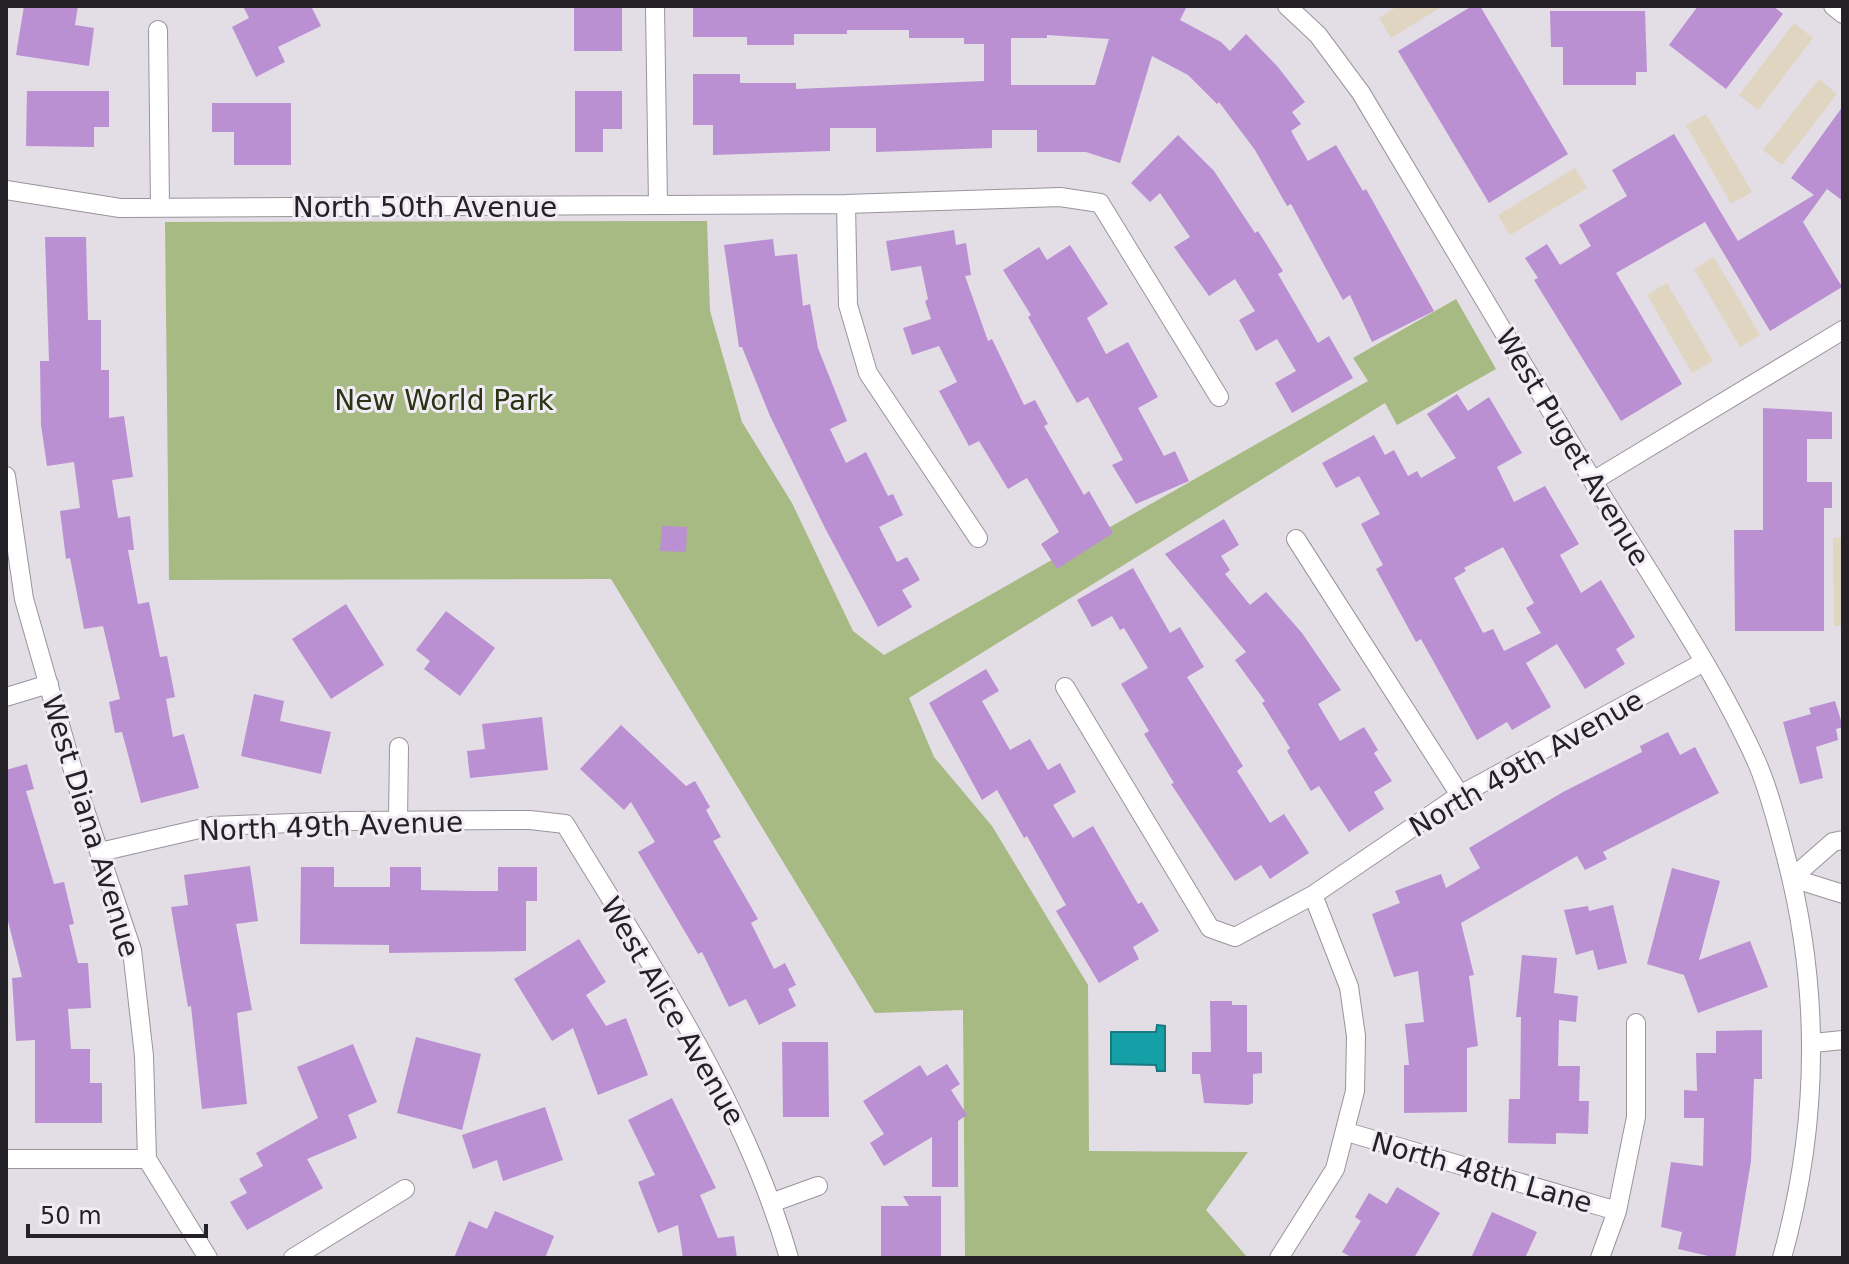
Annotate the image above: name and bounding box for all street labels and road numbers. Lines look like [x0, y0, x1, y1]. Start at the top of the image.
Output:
street label: North 50th Avenue [293, 191, 557, 224]
street label: West Puget Avenue [1489, 323, 1656, 572]
street label: North 49th Avenue [1403, 683, 1649, 844]
street label: West Diana Avenue [35, 691, 146, 961]
street label: North 49th Avenue [198, 805, 464, 848]
street label: West Alice Avenue [594, 891, 751, 1131]
street label: North 48th Lane [1368, 1125, 1596, 1220]

